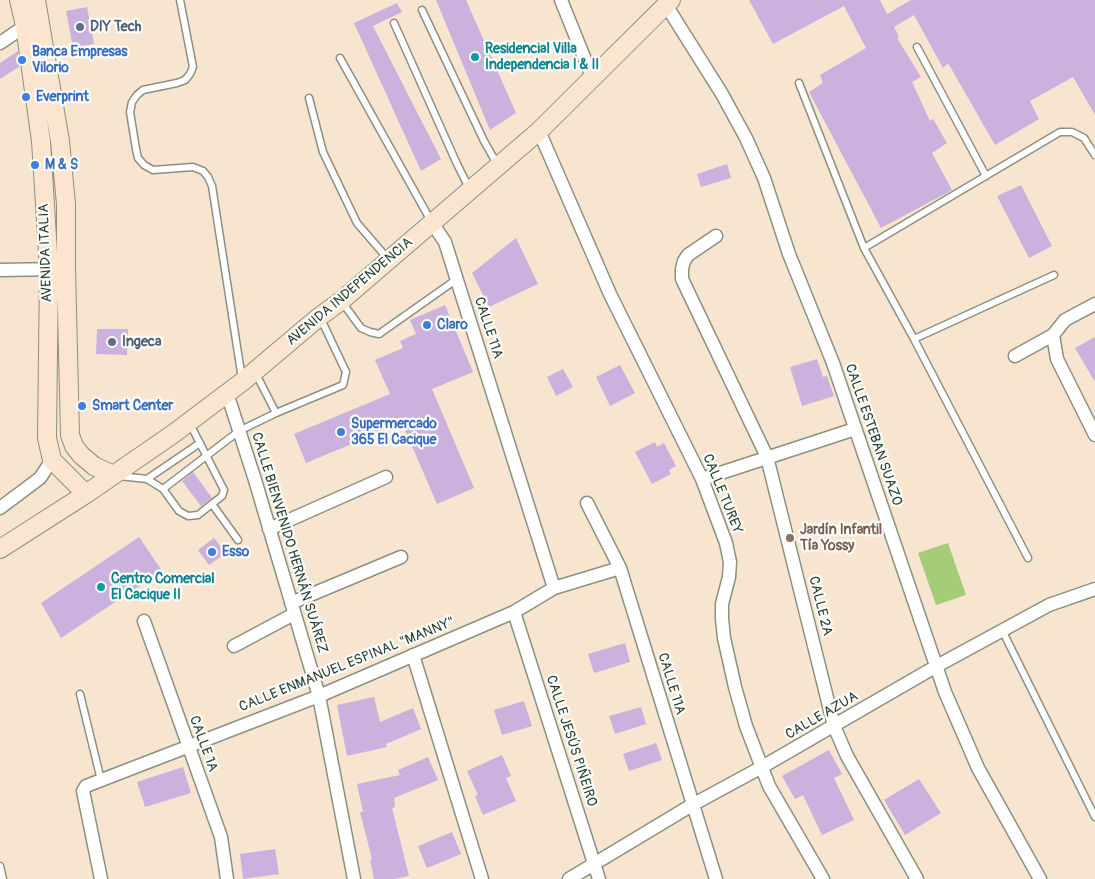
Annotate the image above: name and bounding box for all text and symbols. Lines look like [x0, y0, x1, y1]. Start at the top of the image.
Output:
place label: DIY Tech [90, 19, 141, 35]
marker: DIY Tech [74, 21, 86, 33]
place label: Residencial Villa Independencia I & II [485, 41, 599, 74]
place label: Banca Empresas Vilorio [32, 44, 128, 76]
marker: Residencial Villa Independencia I & II [469, 51, 481, 63]
marker: Banca Empresas Vilorio [16, 54, 28, 66]
place label: Everprint [36, 89, 89, 105]
marker: Everprint [20, 91, 32, 103]
place label: M & S [45, 157, 78, 173]
marker: M & S [29, 159, 41, 171]
street label: AVENIDA ITALIA [36, 203, 56, 303]
street label: AVENIDA INDEPENDENCIA [284, 234, 416, 350]
street label: CALLE 11A [470, 295, 506, 361]
place label: Claro [437, 317, 468, 333]
marker: Claro [421, 319, 433, 331]
place label: Ingeca [122, 334, 161, 350]
marker: Ingeca [106, 336, 118, 348]
street label: CALLE ESTEBAN SUAZO [841, 362, 905, 508]
place label: Smart Center [92, 398, 173, 414]
marker: Smart Center [76, 400, 88, 412]
place label: Supermercado 365 El Cacique [351, 416, 437, 448]
marker: Supermercado 365 El Cacique [335, 426, 347, 438]
street label: CALLE BIENVENIDO HERNÁN SUÁREZ [247, 430, 331, 656]
street label: CALLE TUREY [698, 452, 746, 536]
place label: Jardín Infantil Tía Yossy [800, 522, 882, 554]
marker: Jardín Infantil Tía Yossy [784, 532, 796, 544]
place label: Esso [222, 544, 249, 560]
marker: Esso [206, 546, 218, 558]
place label: Centro Comercial El Cacique II [111, 571, 214, 604]
street label: CALLE 2A [805, 574, 835, 638]
marker: Centro Comercial El Cacique II [95, 581, 107, 593]
street label: CALLE ENMANUEL ESPINAL "MANNY" [237, 614, 457, 716]
street label: CALLE 11A [654, 651, 688, 717]
street label: CALLE JESÚS PIÑEIRO [542, 673, 600, 809]
street label: CALLE AZUA [783, 689, 861, 743]
street label: CALLE 1A [185, 714, 221, 774]

